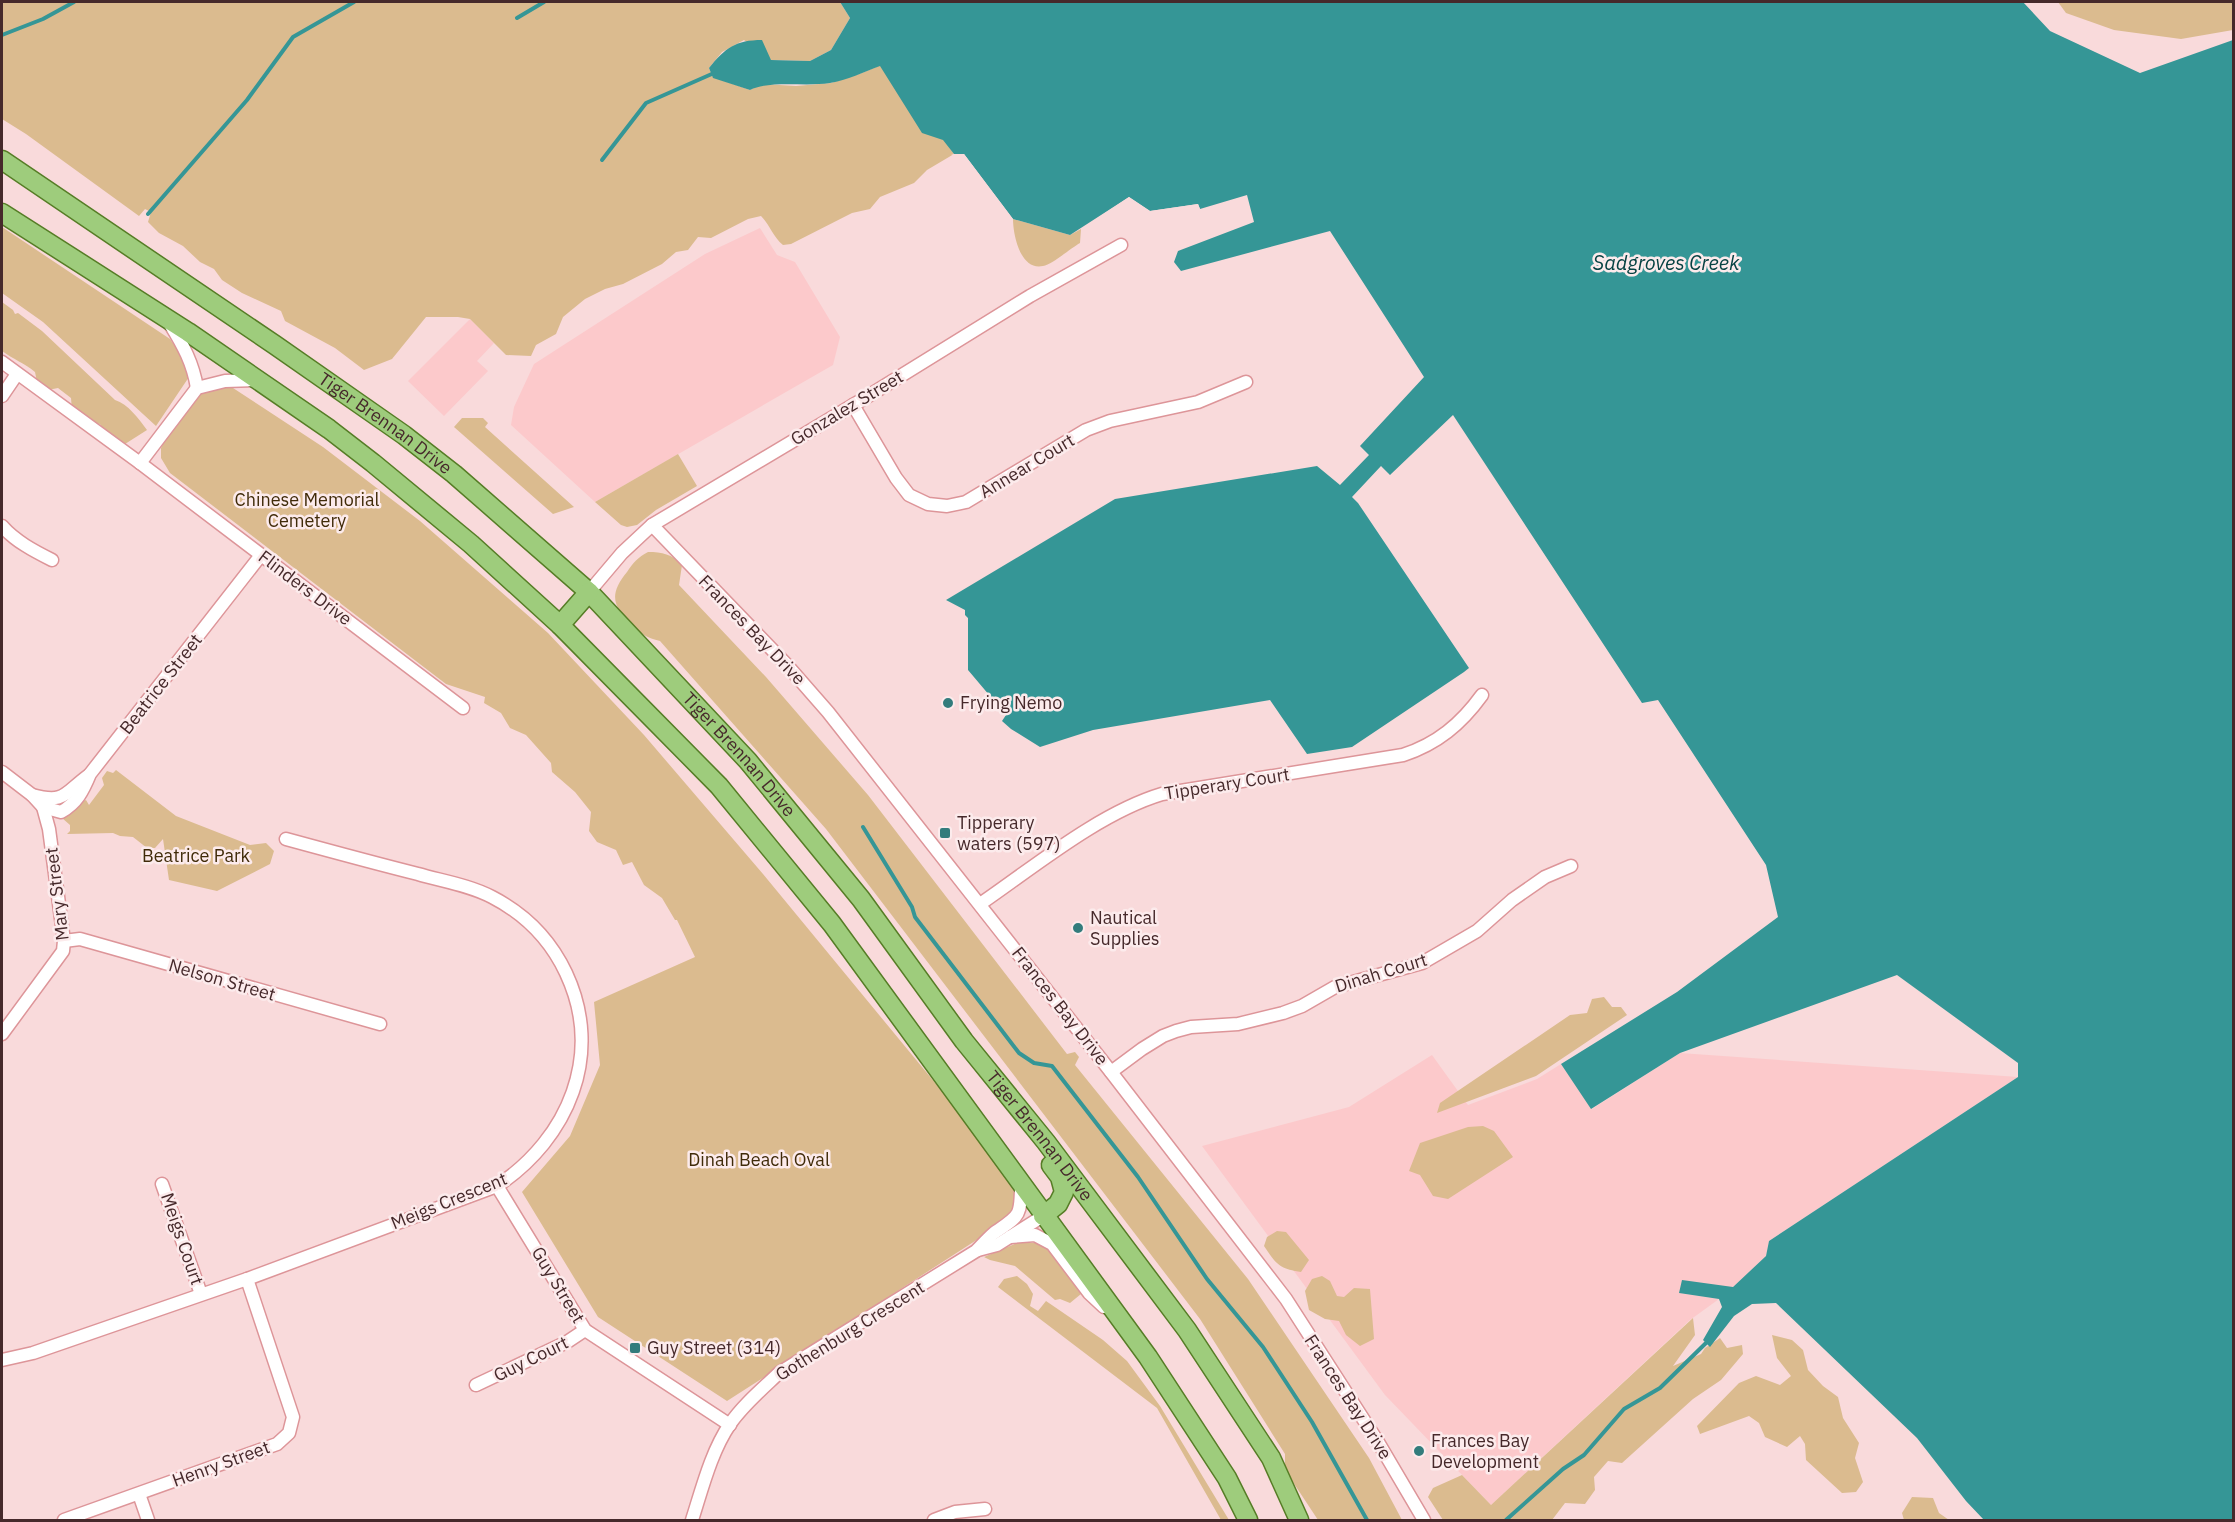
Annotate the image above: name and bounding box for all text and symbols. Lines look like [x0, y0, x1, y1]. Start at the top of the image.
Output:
water label: Sadgroves Creek [1593, 249, 1740, 276]
street label: Gonzalez Street [786, 365, 907, 450]
street label: Tiger Brennan Drive [314, 367, 457, 479]
street label: Annear Court [975, 428, 1078, 503]
park label: Chinese Memorial Cemetery [235, 488, 380, 532]
street label: Flinders Drive [254, 545, 357, 630]
street label: Frances Bay Drive [694, 570, 811, 690]
street label: Beatrice Street [114, 629, 207, 738]
street label: Tiger Brennan Drive [678, 687, 801, 821]
place label: Frying Nemo [960, 691, 1062, 714]
marker: Frying Nemo [941, 696, 955, 710]
street label: Tipperary Court [1163, 762, 1291, 805]
place label: Tipperary waters (597) [957, 811, 1060, 855]
marker: Tipperary waters (597) [938, 826, 952, 840]
park label: Beatrice Park [142, 844, 251, 867]
street label: Mary Street [39, 846, 74, 942]
place label: Nautical Supplies [1090, 906, 1160, 950]
marker: Nautical Supplies [1071, 921, 1085, 935]
street label: Frances Bay Drive [1007, 942, 1114, 1070]
street label: Dinah Court [1332, 948, 1430, 997]
street label: Nelson Street [166, 953, 278, 1006]
street label: Tiger Brennan Drive [982, 1066, 1098, 1206]
park label: Dinah Beach Oval [688, 1148, 830, 1171]
street label: Meigs Crescent [387, 1167, 510, 1234]
street label: Meigs Court [156, 1190, 209, 1288]
street label: Guy Street [527, 1242, 590, 1327]
street label: Gothenburg Crescent [771, 1275, 929, 1386]
street label: Frances Bay Drive [1300, 1330, 1397, 1464]
street label: Guy Court [490, 1331, 572, 1387]
place label: Guy Street (314) [647, 1336, 781, 1359]
marker: Guy Street (314) [628, 1341, 642, 1355]
place label: Frances Bay Development [1431, 1429, 1539, 1473]
street label: Henry Street [169, 1435, 273, 1492]
marker: Frances Bay Development [1412, 1444, 1426, 1458]

